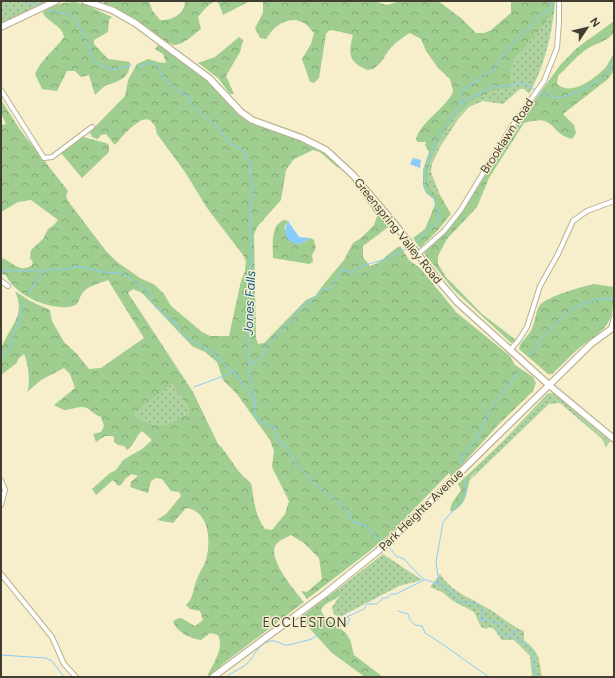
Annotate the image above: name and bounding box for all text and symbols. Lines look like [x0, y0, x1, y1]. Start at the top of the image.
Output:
north arrow [567, 8, 607, 48]
text: N [587, 15, 603, 30]
street label: Brooklawn Road [478, 96, 536, 176]
street label: Greenspring Valley Road [351, 175, 445, 287]
water label: Jones Falls [241, 271, 258, 336]
street label: Park Heights Avenue [376, 466, 466, 554]
district label: ECCLESTON [262, 615, 348, 630]

